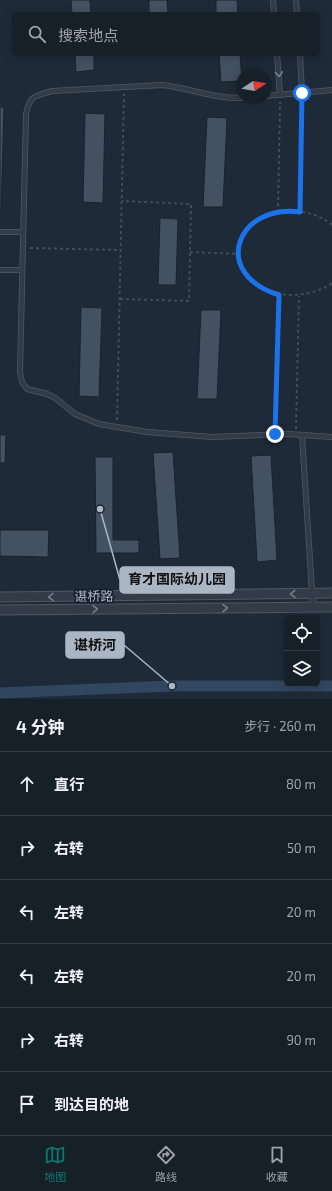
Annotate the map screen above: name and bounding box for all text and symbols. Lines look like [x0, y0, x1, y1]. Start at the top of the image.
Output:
search box [12, 12, 320, 56]
icon: search [26, 23, 48, 45]
text: 搜索地点 [58, 26, 118, 44]
north arrow [236, 68, 272, 104]
one-way arrow [274, 71, 283, 77]
route start [293, 84, 311, 102]
route end [266, 425, 284, 443]
callout: 育才国际幼儿园 [120, 567, 234, 593]
text: 育才国际幼儿园 [128, 570, 226, 587]
street label: 谌桥路 [74, 588, 114, 604]
one-way arrow [290, 590, 296, 598]
one-way arrow [48, 592, 54, 601]
one-way arrow [222, 604, 228, 612]
one-way arrow [92, 605, 98, 613]
map controls [284, 615, 320, 687]
button: locate [284, 615, 320, 651]
callout: 谌桥河 [66, 632, 124, 658]
text: 谌桥河 [74, 636, 116, 653]
button: layers [284, 651, 320, 687]
text: 4 分钟 [16, 716, 65, 736]
text: 步行 · 260 m [244, 718, 316, 734]
icon: ahead [16, 773, 38, 795]
text: 直行 [54, 775, 84, 793]
text: 80 m [286, 776, 316, 792]
icon: right [16, 837, 38, 859]
text: 右转 [54, 839, 84, 857]
text: 50 m [287, 840, 316, 856]
icon: left [16, 901, 38, 923]
text: 左转 [54, 903, 84, 921]
text: 20 m [287, 904, 316, 920]
icon: left [16, 965, 38, 987]
text: 左转 [54, 967, 84, 985]
text: 20 m [287, 968, 316, 984]
icon: right [16, 1029, 38, 1051]
text: 右转 [54, 1031, 84, 1049]
text: 90 m [286, 1032, 316, 1048]
icon: arrive [16, 1093, 38, 1115]
text: 到达目的地 [54, 1095, 129, 1113]
tab: 地图 [44, 1144, 66, 1184]
tab: 路线 [155, 1144, 177, 1184]
tab: 收藏 [266, 1144, 288, 1184]

